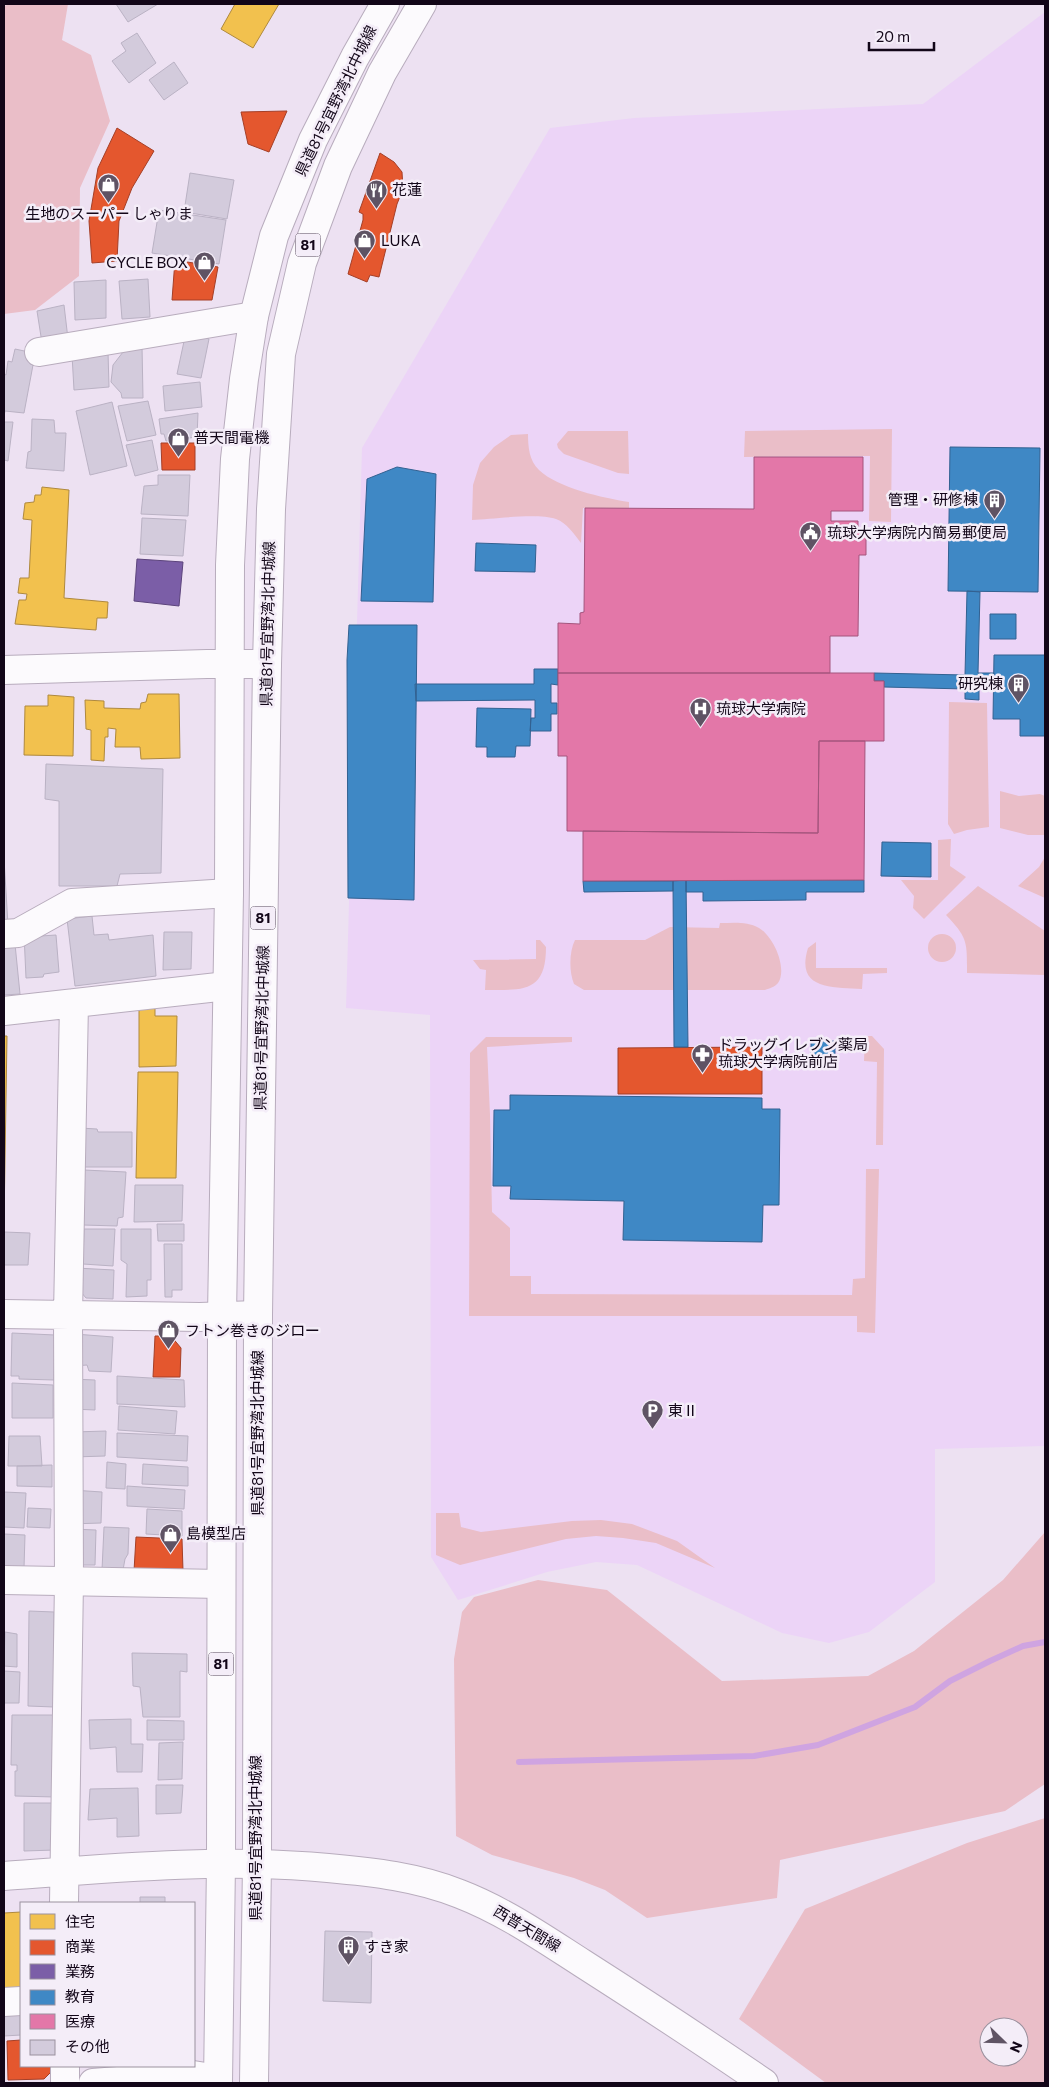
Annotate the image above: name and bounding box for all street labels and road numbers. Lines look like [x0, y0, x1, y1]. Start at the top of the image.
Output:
street label: 県道81号宜野湾北中城線 [291, 22, 379, 179]
road number: 81 [296, 234, 320, 256]
street label: 県道81号宜野湾北中城線 [257, 541, 277, 707]
road number: 81 [250, 906, 276, 930]
street label: 県道81号宜野湾北中城線 [251, 945, 271, 1111]
street label: 県道81号宜野湾北中城線 [248, 1350, 266, 1516]
road number: 81 [208, 1652, 234, 1676]
street label: 県道81号宜野湾北中城線 [246, 1755, 264, 1921]
street label: 西普天間線 [491, 1901, 564, 1955]

